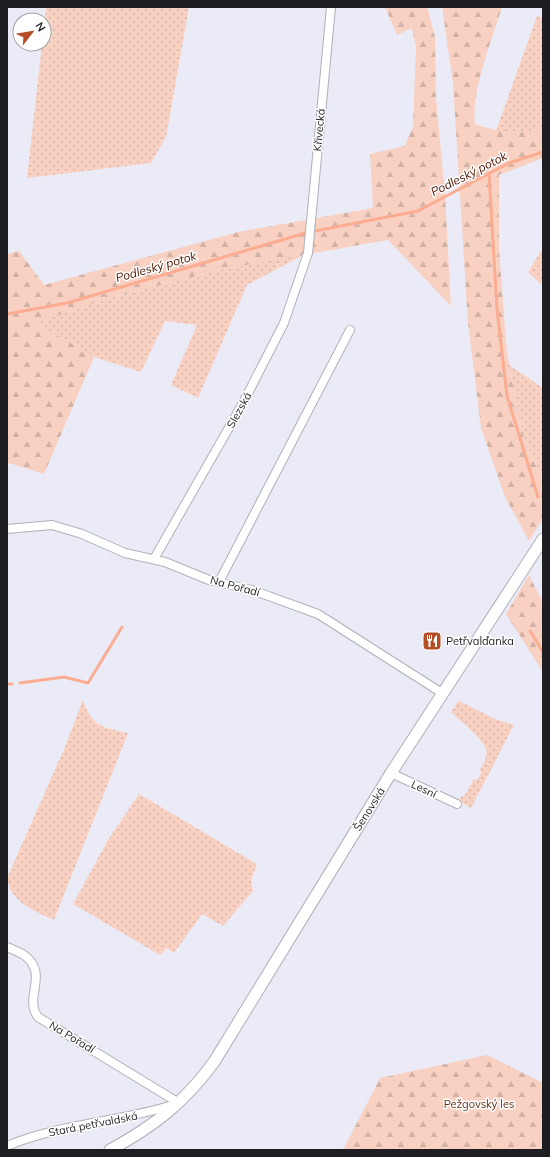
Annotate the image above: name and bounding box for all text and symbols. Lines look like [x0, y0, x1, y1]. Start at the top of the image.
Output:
north arrow [12, 12, 52, 52]
text: N [32, 20, 49, 34]
street label: Křivecká [310, 108, 328, 152]
water label: Podleský potok [428, 148, 510, 199]
water label: Podleský potok [114, 248, 199, 285]
street label: Slezská [223, 390, 255, 430]
street label: Na Pořadí [209, 573, 263, 600]
restaurant icon: Petřvalďanka [421, 630, 443, 652]
place label: Petřvalďanka [446, 634, 514, 648]
street label: Lesní [409, 777, 440, 802]
street label: Šenovská [350, 785, 388, 833]
street label: Na Pořadí [47, 1018, 98, 1057]
park label: Pežgovský les [444, 1097, 514, 1111]
street label: Stará petřvaldská [47, 1108, 139, 1140]

